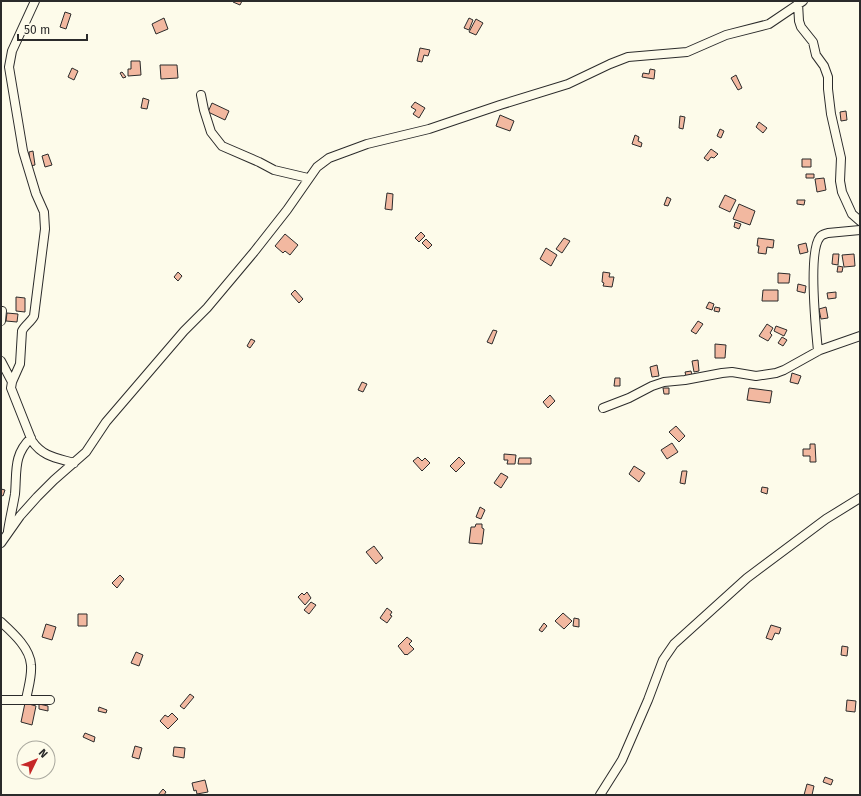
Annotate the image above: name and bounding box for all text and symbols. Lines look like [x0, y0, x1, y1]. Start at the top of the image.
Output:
scale bar [18, 16, 87, 42]
text: 50 m [24, 23, 50, 37]
north arrow [16, 740, 56, 780]
text: N [36, 746, 50, 761]

